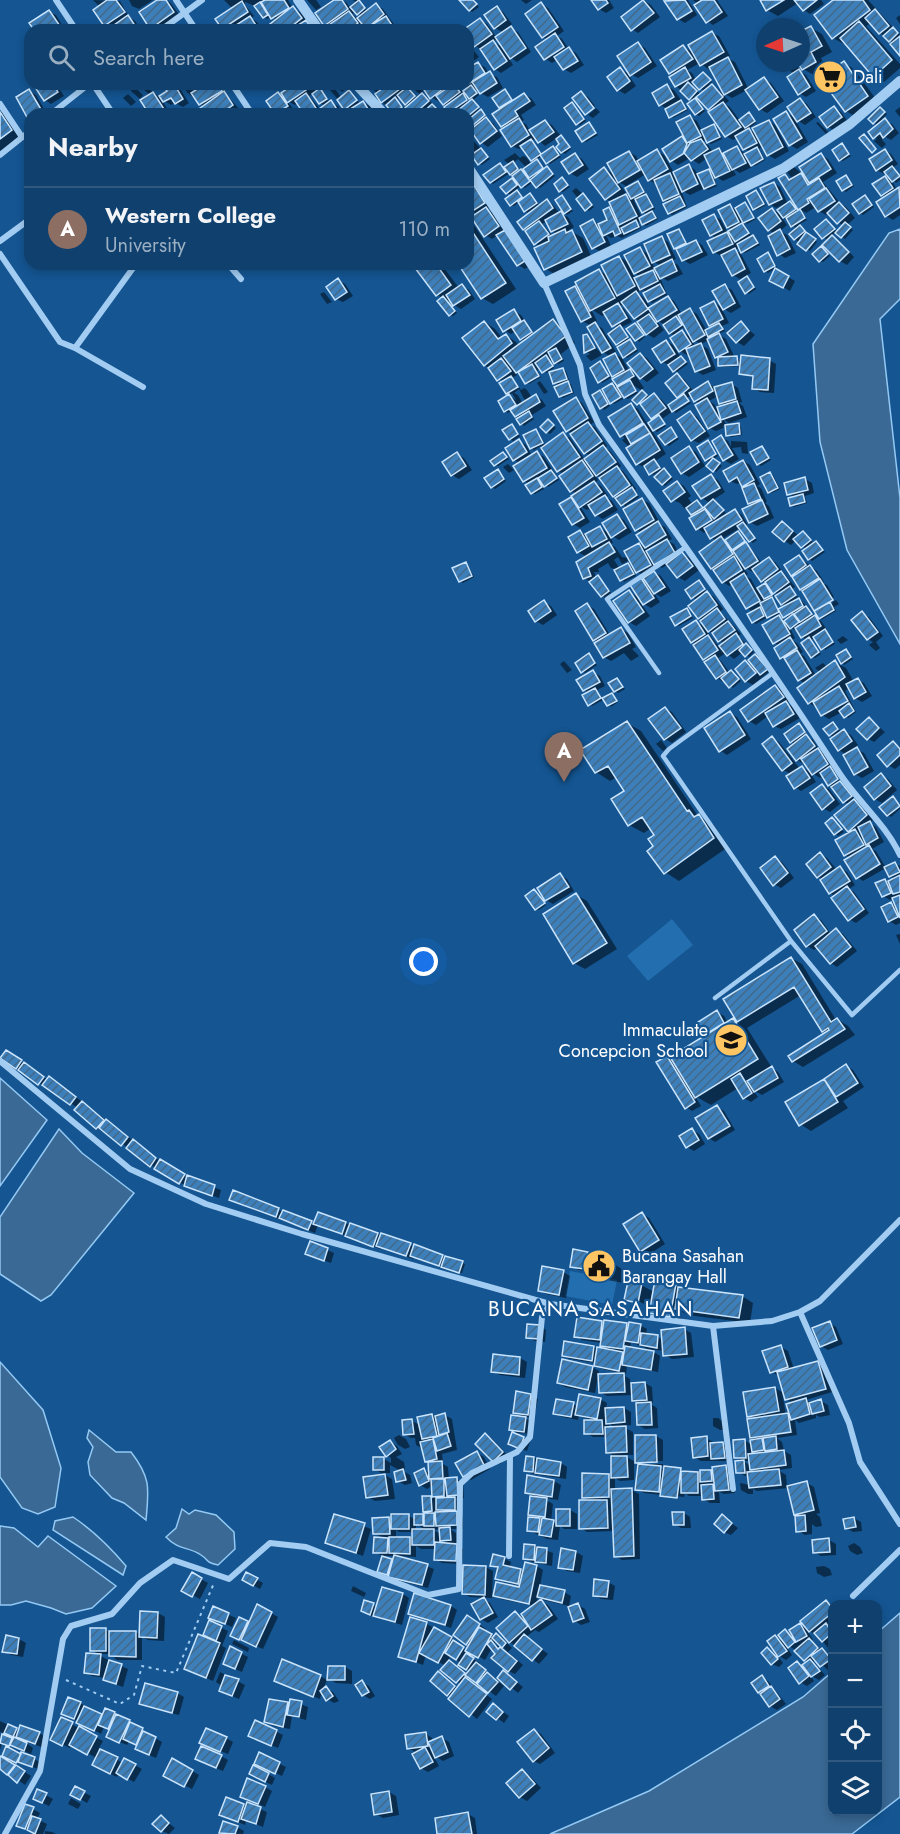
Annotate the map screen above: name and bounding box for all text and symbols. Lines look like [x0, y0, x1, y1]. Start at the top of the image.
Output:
north arrow [756, 18, 810, 72]
search box [24, 24, 474, 90]
icon: search [45, 41, 78, 74]
text: Search here [93, 41, 204, 73]
supermarket icon: Dali [812, 59, 848, 95]
place label: Dali [853, 64, 883, 90]
text: Nearby [48, 128, 137, 166]
text: Western College [105, 199, 276, 231]
text: A [60, 215, 75, 244]
text: 110 m [398, 215, 450, 244]
text: University [105, 231, 186, 260]
pin: A [544, 732, 584, 782]
your location [409, 947, 438, 976]
place label: Immaculate Concepcion School [559, 1017, 708, 1064]
school or university icon: Immaculate Concepcion School [713, 1022, 749, 1058]
place label: Bucana Sasahan Barangay Hall [622, 1243, 744, 1290]
public building icon: Bucana Sasahan Barangay Hall [581, 1248, 617, 1284]
district label: BUCANA SASAHAN [488, 1294, 694, 1324]
map controls [828, 1600, 882, 1816]
button: + [828, 1600, 882, 1654]
button: − [828, 1654, 882, 1708]
button: locate [828, 1708, 882, 1762]
button: layers [828, 1762, 882, 1816]

